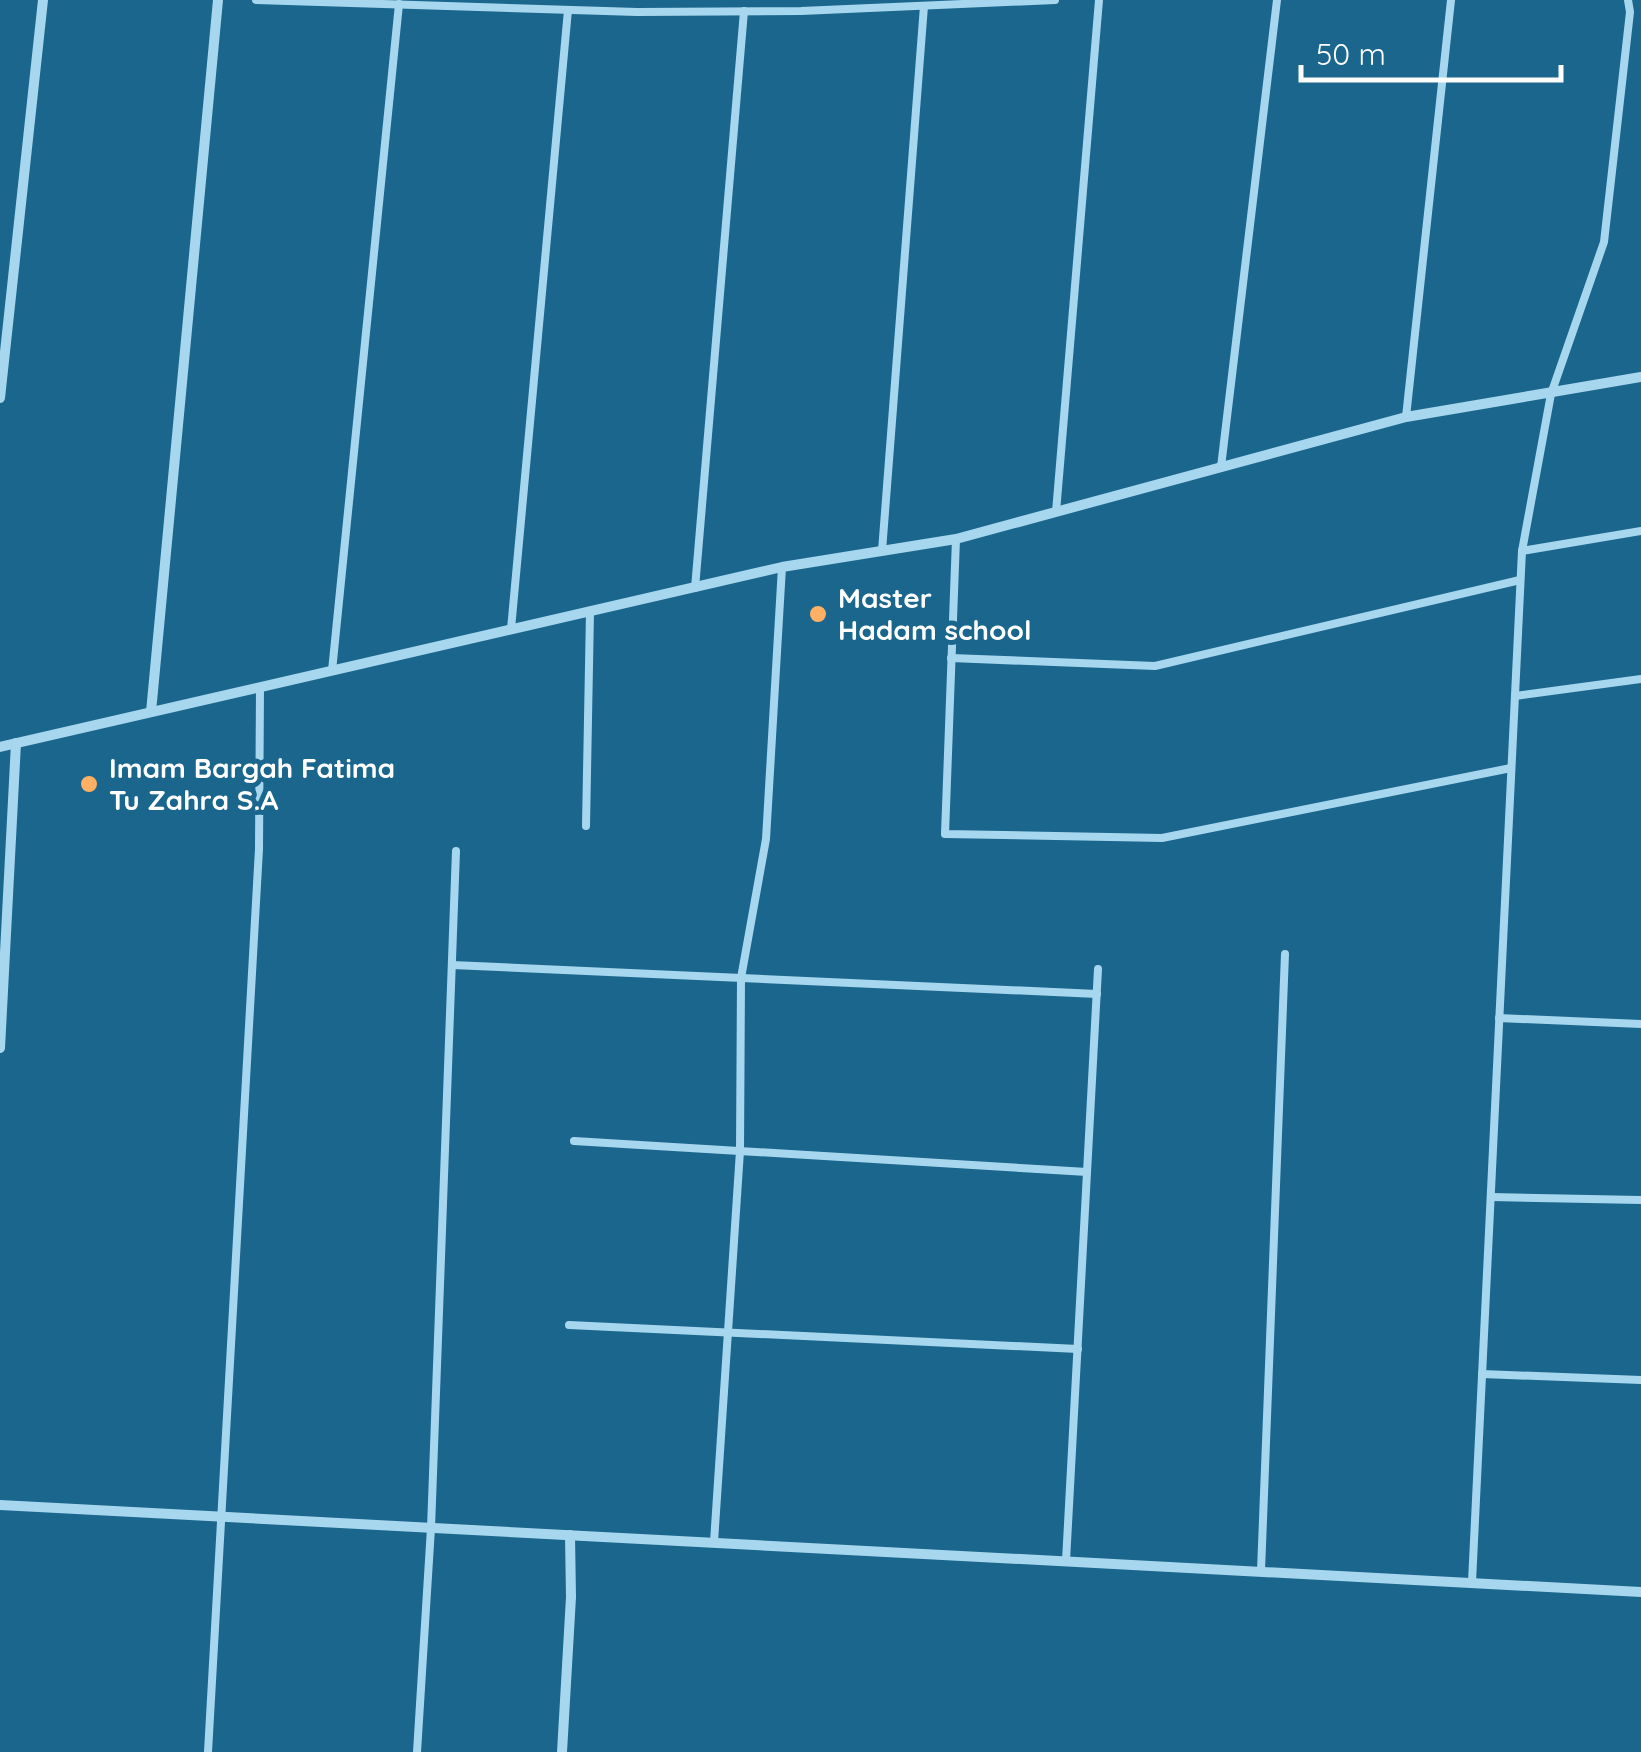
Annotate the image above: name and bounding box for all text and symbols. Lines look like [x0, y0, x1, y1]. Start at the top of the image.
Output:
scale bar [1301, 20, 1561, 82]
text: 50 m [1316, 35, 1386, 73]
place label: Master Hadam school [838, 580, 1032, 647]
marker: Master Hadam school [807, 603, 829, 625]
place label: Imam Bargah Fatima Tu Zahra S.A [109, 750, 395, 817]
marker: Imam Bargah Fatima Tu Zahra S.A [78, 773, 100, 795]

